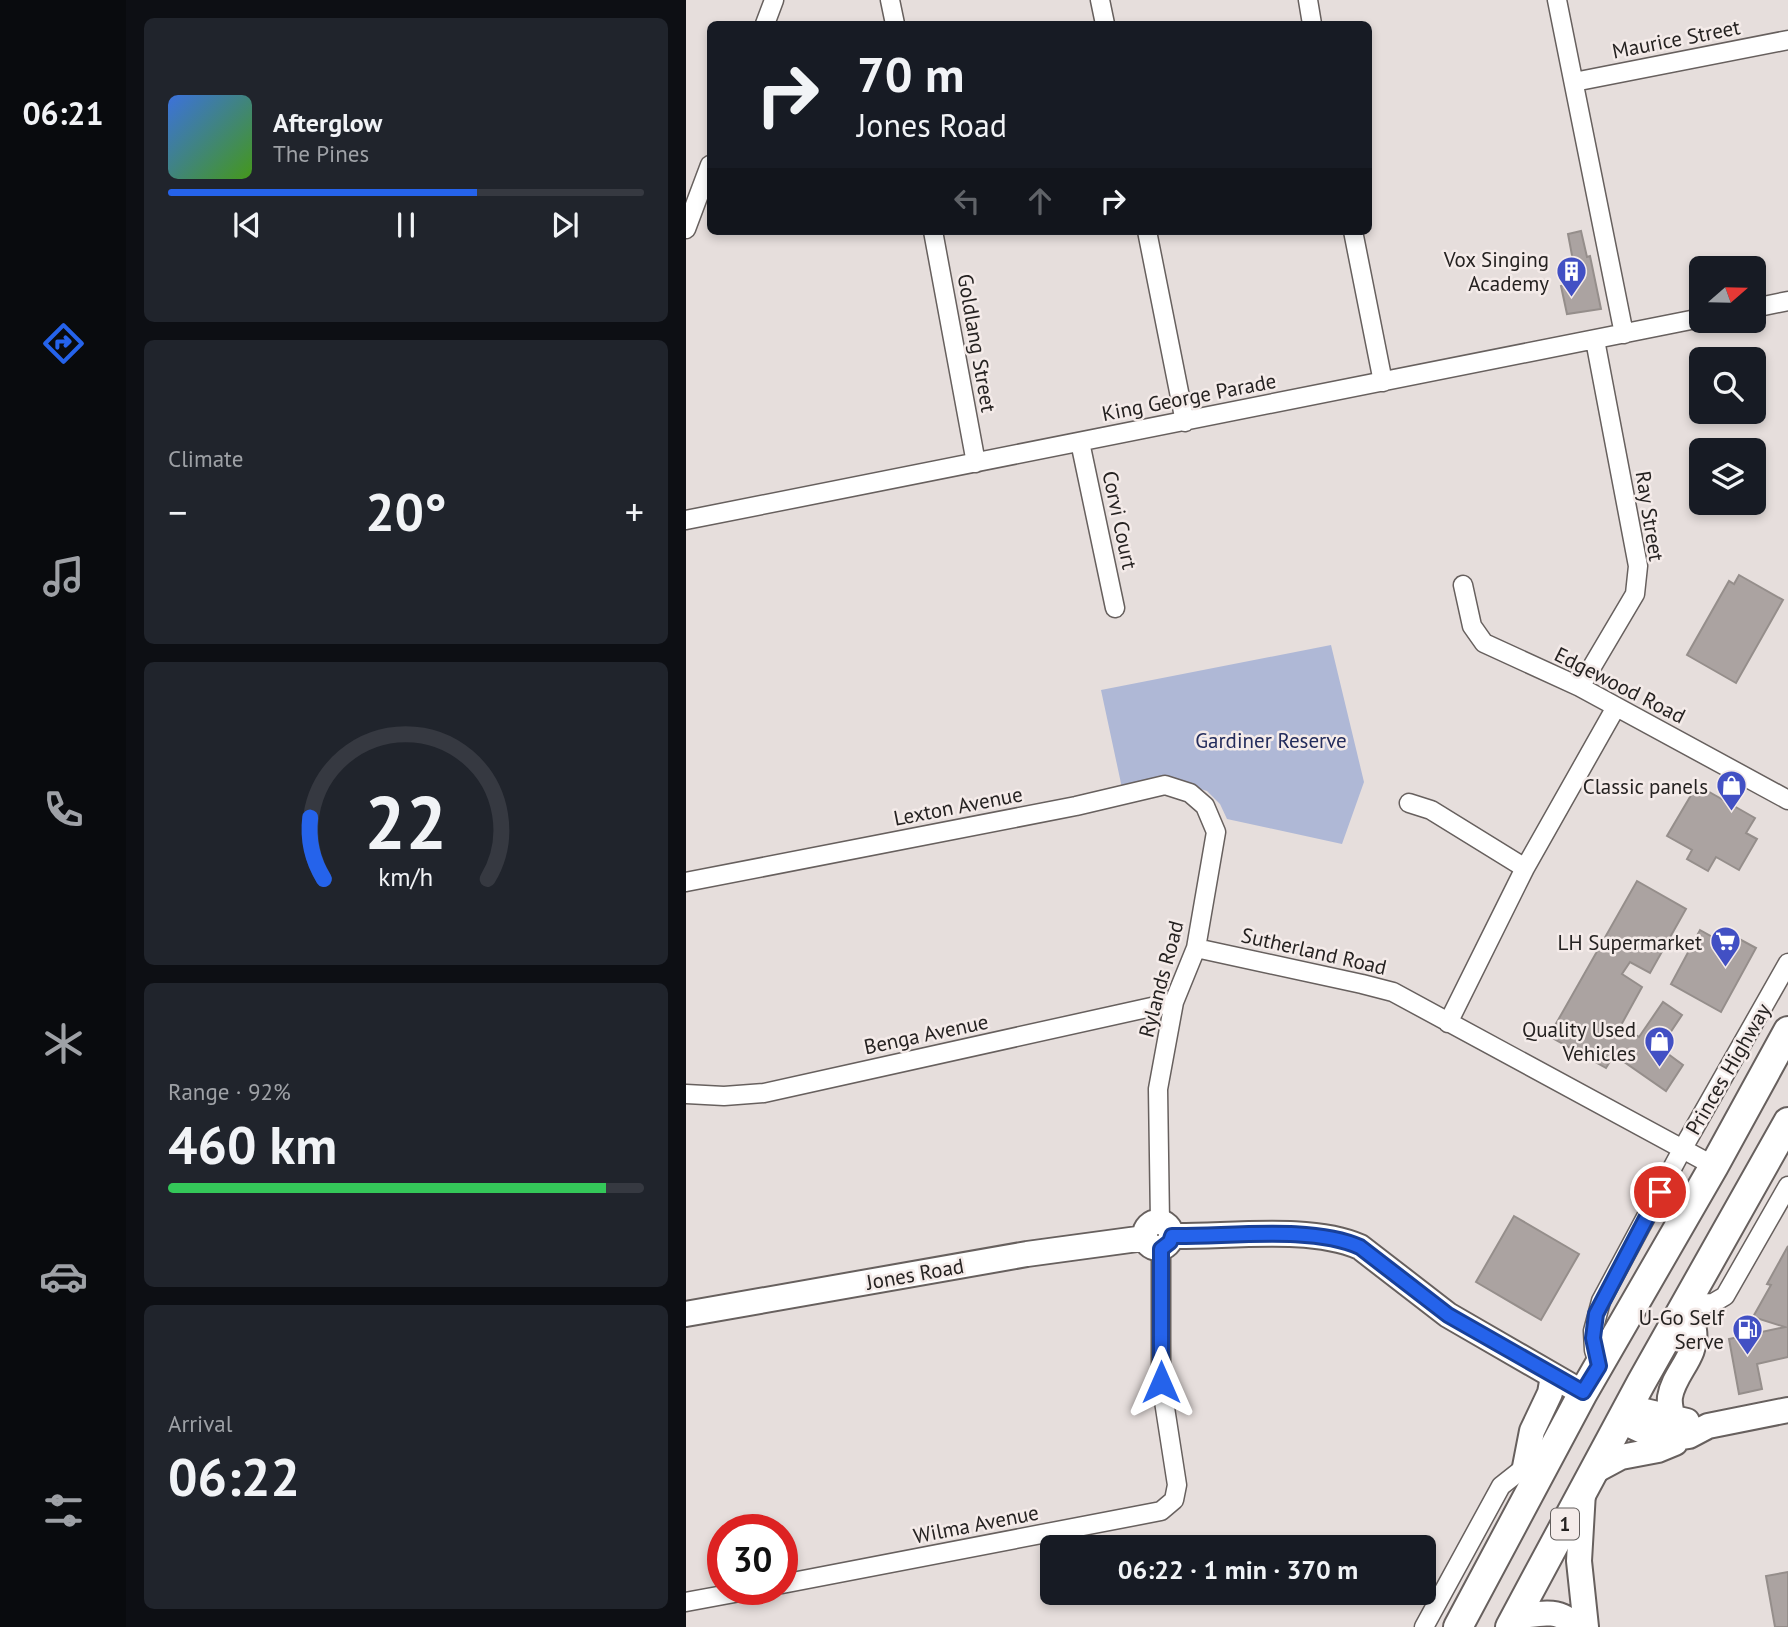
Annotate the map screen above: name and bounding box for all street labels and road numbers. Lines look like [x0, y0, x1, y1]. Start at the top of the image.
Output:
street label: Maurice Street [1610, 13, 1742, 65]
street label: Goldlang Street [952, 272, 1002, 414]
street label: King George Parade [1100, 367, 1278, 427]
street label: Corvi Court [1096, 468, 1144, 572]
street label: Ray Street [1630, 469, 1670, 563]
street label: Edgewood Road [1550, 640, 1690, 730]
street label: Lexton Avenue [891, 780, 1025, 832]
street label: Rylands Road [1132, 918, 1190, 1040]
street label: Sutherland Road [1239, 921, 1389, 981]
street label: Princes Highway [1679, 998, 1777, 1140]
street label: Benga Avenue [861, 1008, 991, 1060]
street label: Jones Road [863, 1252, 966, 1296]
street label: Wilma Avenue [911, 1499, 1041, 1549]
road number: 1 [1551, 1508, 1579, 1540]

